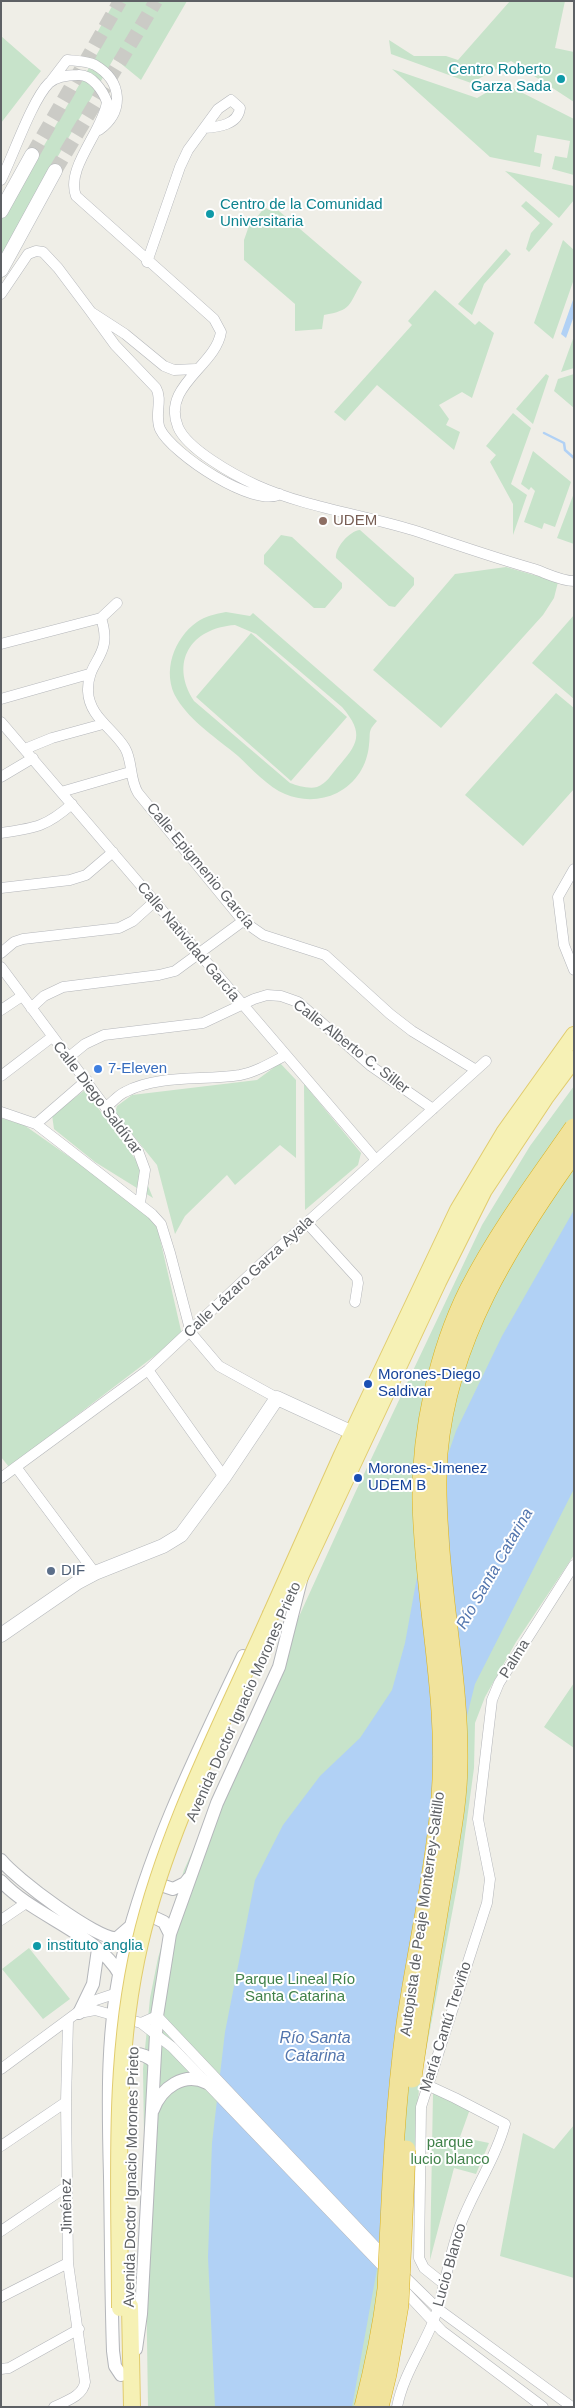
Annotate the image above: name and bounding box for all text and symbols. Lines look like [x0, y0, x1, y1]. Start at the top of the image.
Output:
place label: Centro Roberto Garza Sada [448, 61, 551, 96]
marker: Centro Roberto Garza Sada [555, 73, 567, 85]
place label: Centro de la Comunidad Universitaria [220, 196, 383, 231]
marker: Centro de la Comunidad Universitaria [204, 208, 216, 220]
place label: UDEM [333, 512, 377, 530]
marker: UDEM [317, 515, 329, 527]
street label: Calle Epigmenio García [142, 800, 258, 932]
street label: Calle Natividad García [133, 879, 243, 1005]
street label: Calle Alberto C. Siller [289, 996, 413, 1098]
street label: Calle Diego Saldívar [49, 1038, 145, 1158]
place label: 7-Eleven [108, 1060, 167, 1078]
marker: 7-Eleven [92, 1063, 104, 1075]
street label: Calle Lázaro Garza Ayala [180, 1212, 318, 1342]
place label: Morones-Diego Saldivar [378, 1366, 481, 1401]
marker: Morones-Diego Saldivar [362, 1378, 374, 1390]
place label: Morones-Jimenez UDEM B [368, 1460, 487, 1495]
marker: Morones-Jimenez UDEM B [352, 1472, 364, 1484]
water label: Río Santa Catarina [453, 1505, 537, 1633]
place label: DIF [61, 1562, 85, 1580]
marker: DIF [45, 1565, 57, 1577]
street label: Avenida Doctor Ignacio Morones Prieto [183, 1579, 305, 1825]
street label: Palma [496, 1636, 534, 1682]
street label: Autopista de Peaje Monterrey-Saltillo [397, 1791, 449, 2037]
place label: instituto anglia [47, 1937, 143, 1955]
marker: instituto anglia [31, 1940, 43, 1952]
street label: María Cantú Treviño [416, 1959, 476, 2095]
park label: Parque Lineal Río Santa Catarina [235, 1971, 355, 2006]
water label: Río Santa Catarina [279, 2029, 351, 2067]
street label: Avenida Doctor Ignacio Morones Prieto [121, 2047, 143, 2307]
park label: parque lucio blanco [410, 2134, 490, 2169]
street label: Jiménez [58, 2178, 76, 2234]
street label: Lucio Blanco [430, 2221, 470, 2309]

